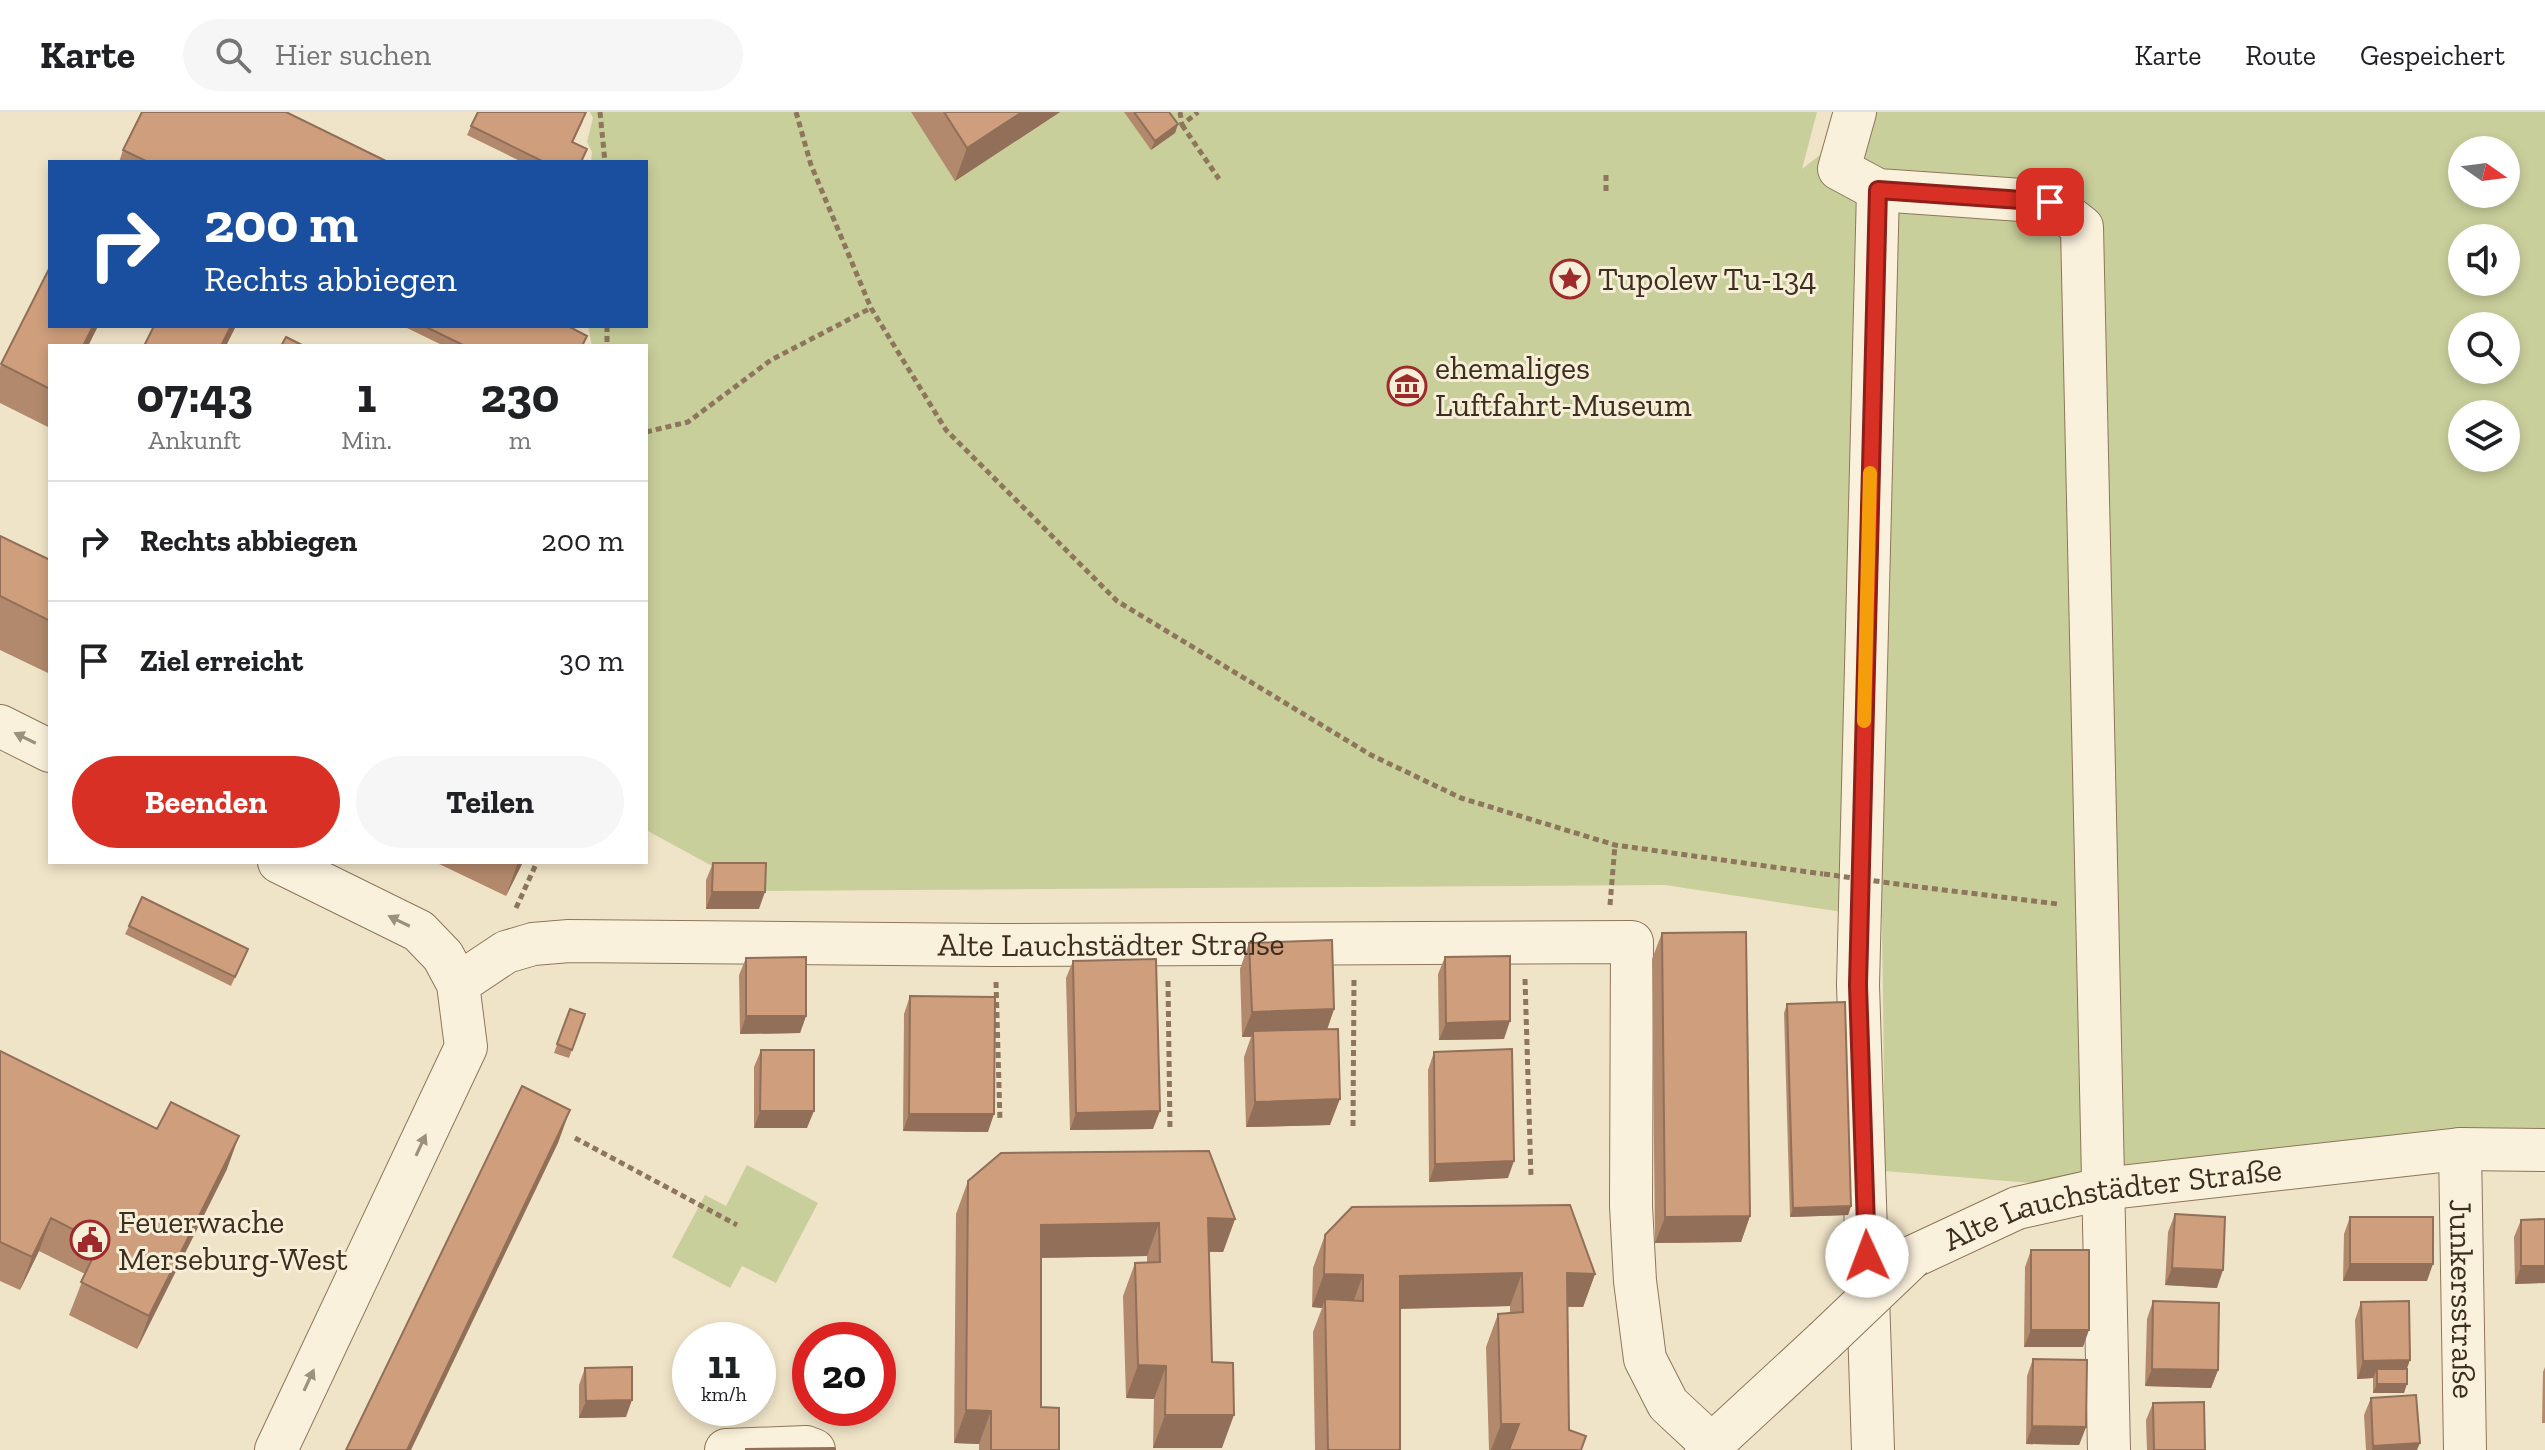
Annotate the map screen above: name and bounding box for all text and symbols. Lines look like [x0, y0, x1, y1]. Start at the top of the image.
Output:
search box [183, 19, 743, 91]
text: Karte [40, 32, 135, 78]
icon: search [211, 33, 255, 77]
text: Hier suchen [275, 37, 431, 73]
text: Karte [2135, 39, 2201, 72]
text: Route [2245, 39, 2316, 72]
text: Gespeichert [2360, 39, 2505, 72]
north arrow [2448, 136, 2520, 208]
map controls [2448, 136, 2520, 472]
pin [2016, 168, 2084, 236]
icon: arrive [2028, 180, 2072, 224]
text: 200 m [204, 189, 358, 256]
icon: right [72, 192, 176, 296]
button: sound [2448, 224, 2520, 296]
text: Rechts abbiegen [204, 257, 457, 300]
place icon: Tupolew Tu-134 [1549, 258, 1591, 300]
place label: Tupolew Tu-134 [1598, 260, 1817, 298]
button: search [2448, 312, 2520, 384]
place label: ehemaliges Luftfahrt-Museum [1435, 349, 1692, 424]
museum icon: ehemaliges Luftfahrt-Museum [1386, 365, 1428, 407]
text: 07:43 [137, 367, 253, 424]
text: 1 [357, 367, 376, 424]
text: 230 [480, 367, 559, 424]
button: layers [2448, 400, 2520, 472]
text: Ankunft [148, 424, 241, 456]
text: Min. [341, 424, 392, 456]
text: m [509, 424, 531, 456]
icon: right [72, 519, 116, 563]
text: Rechts abbiegen [140, 523, 357, 559]
text: 200 m [541, 523, 624, 559]
icon: arrive [72, 639, 116, 683]
text: Ziel erreicht [140, 643, 303, 679]
text: 30 m [559, 643, 624, 679]
one-way arrow [13, 731, 37, 745]
button: Beenden [72, 756, 340, 848]
button: Teilen [356, 756, 624, 848]
one-way arrow [387, 914, 410, 928]
street label: Alte Lauchstädter Straße [937, 925, 1285, 964]
one-way arrow [414, 1133, 428, 1156]
street label: Alte Lauchstädter Straße [1937, 1150, 2283, 1259]
street label: Junkersstraße [2442, 1199, 2483, 1399]
place label: Feuerwache Merseburg-West [118, 1203, 348, 1278]
position arrow [1825, 1214, 1909, 1298]
public building icon: Feuerwache Merseburg-West [69, 1219, 111, 1261]
speed limit sign: 20 [792, 1322, 896, 1426]
text: 11 [708, 1340, 740, 1388]
one-way arrow [302, 1368, 316, 1391]
text: km/h [701, 1382, 747, 1406]

